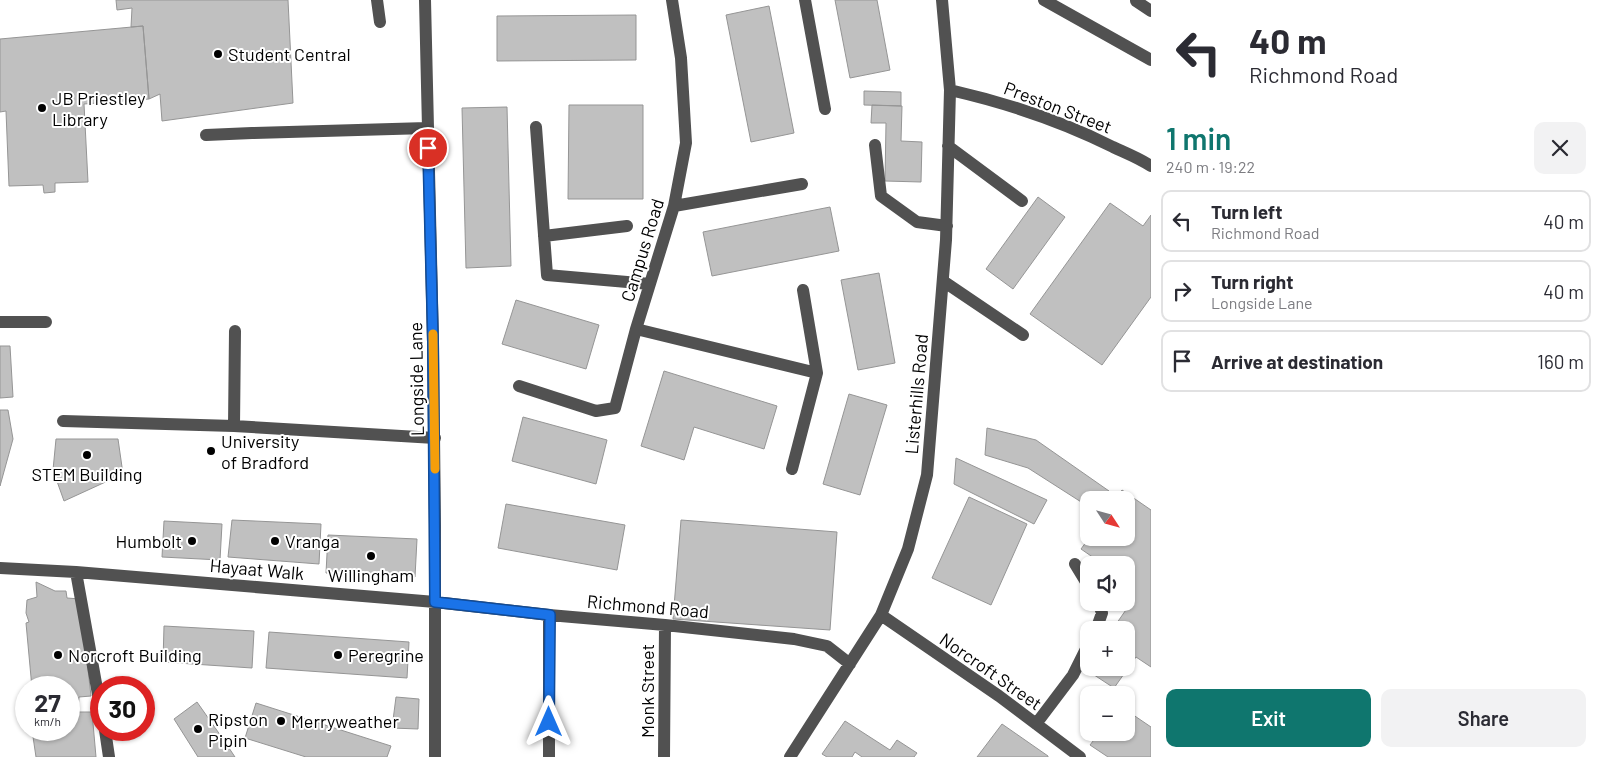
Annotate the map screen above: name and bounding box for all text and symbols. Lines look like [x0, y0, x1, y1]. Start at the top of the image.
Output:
text: 40 m [1249, 19, 1326, 61]
icon: left [1166, 20, 1231, 85]
place label: Student Central [228, 43, 351, 65]
marker: Student Central [212, 48, 224, 60]
text: Richmond Road [1249, 61, 1398, 87]
street label: Preston Street [1001, 76, 1115, 138]
place label: JB Priestley Library [52, 87, 146, 130]
marker: JB Priestley Library [36, 102, 48, 114]
text: 1 min [1166, 120, 1231, 156]
button: close [1534, 122, 1586, 174]
pin [407, 127, 449, 169]
icon: arrive [414, 134, 442, 162]
text: 240 m · 19:22 [1166, 157, 1255, 176]
street label: Campus Road [616, 196, 668, 304]
text: Turn left [1211, 200, 1282, 223]
icon: left [1168, 207, 1196, 235]
text: 40 m [1543, 210, 1584, 233]
text: Richmond Road [1211, 223, 1319, 242]
text: Turn right [1211, 270, 1293, 293]
icon: right [1168, 277, 1196, 305]
text: 40 m [1543, 280, 1584, 303]
text: Longside Lane [1211, 293, 1312, 312]
street label: Longside Lane [404, 322, 428, 436]
street label: Listerhills Road [900, 333, 932, 455]
icon: arrive [1168, 347, 1196, 375]
text: Arrive at destination [1211, 350, 1383, 373]
text: 160 m [1537, 350, 1584, 373]
place label: University of Bradford [221, 430, 309, 473]
marker: University of Bradford [205, 445, 217, 457]
marker: STEM Building [81, 449, 93, 461]
place label: STEM Building [32, 463, 142, 485]
north arrow [1080, 491, 1135, 546]
map controls [1080, 491, 1135, 741]
place label: Humbolt [116, 530, 182, 552]
place label: Vranga [285, 530, 340, 552]
marker: Humbolt [186, 535, 198, 547]
marker: Vranga [269, 535, 281, 547]
marker: Willingham [365, 550, 377, 562]
street label: Hayaat Walk [209, 554, 305, 584]
button: sound [1080, 556, 1135, 611]
place label: Willingham [328, 564, 414, 586]
street label: Richmond Road [586, 590, 710, 622]
button: + [1080, 621, 1135, 676]
street label: Norcroft Street [936, 628, 1046, 714]
place label: Norcroft Building [68, 644, 202, 666]
place label: Peregrine [348, 644, 424, 666]
street label: Monk Street [636, 644, 658, 738]
marker: Norcroft Building [52, 649, 64, 661]
marker: Peregrine [332, 649, 344, 661]
speed limit sign: 30 [90, 676, 155, 741]
button: − [1080, 686, 1135, 741]
text: 27 [34, 687, 61, 717]
button: Exit [1166, 689, 1371, 747]
button: Share [1381, 689, 1586, 747]
position arrow [522, 695, 574, 747]
place label: Ripston Pipin [208, 708, 268, 751]
place label: Merryweather [291, 710, 399, 732]
text: km/h [34, 714, 61, 728]
marker: Merryweather [275, 715, 287, 727]
marker: Ripston Pipin [192, 723, 204, 735]

